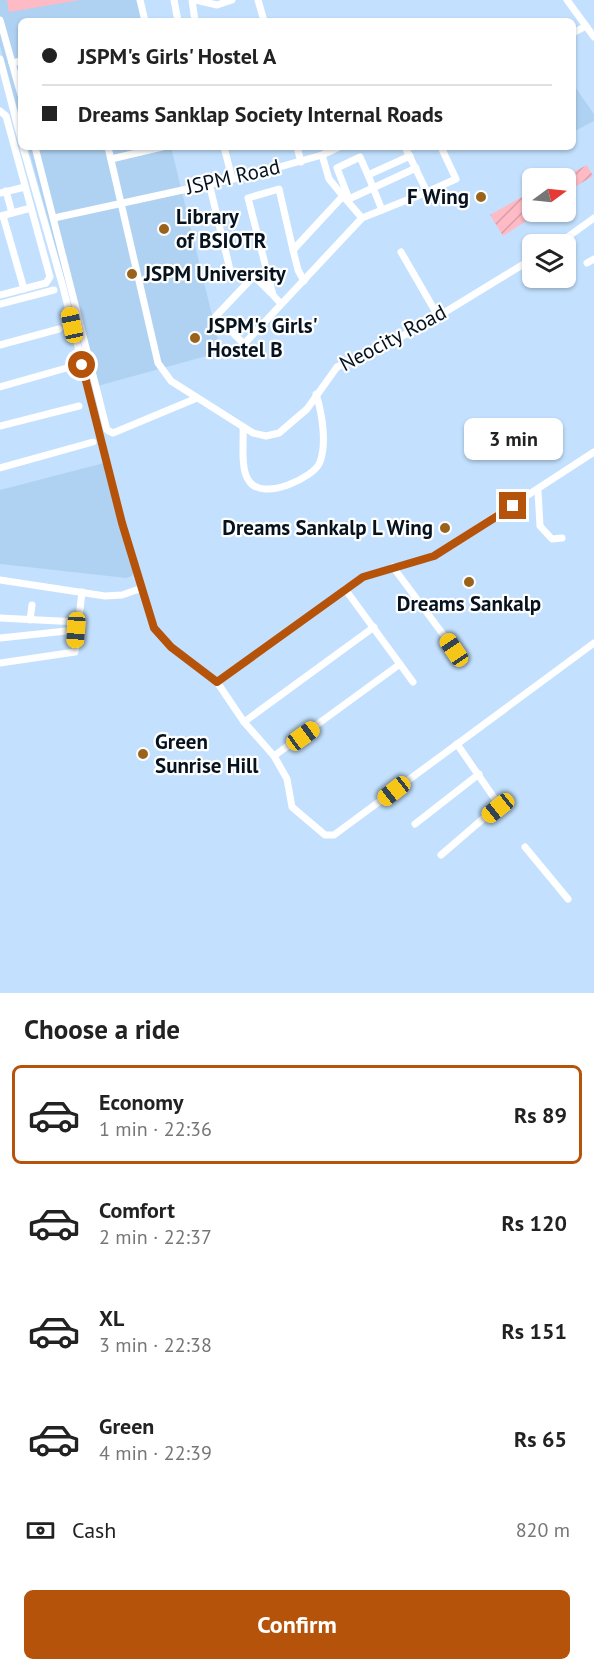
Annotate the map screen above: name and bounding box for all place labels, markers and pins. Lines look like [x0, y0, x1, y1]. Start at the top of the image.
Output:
place label: F Wing [407, 183, 469, 210]
marker: F Wing [474, 190, 488, 204]
place label: Library of BSIOTR [176, 203, 267, 254]
marker: Library of BSIOTR [157, 222, 171, 236]
place label: JSPM University [143, 260, 287, 287]
marker: JSPM University [125, 267, 139, 281]
place label: JSPM's Girls' Hostel B [206, 312, 318, 363]
marker: JSPM's Girls' Hostel B [188, 331, 202, 345]
place label: Dreams Sankalp L Wing [222, 514, 433, 541]
marker: Dreams Sankalp L Wing [438, 521, 452, 535]
marker: Dreams Sankalp [462, 575, 476, 589]
place label: Dreams Sankalp [397, 590, 541, 617]
place label: Green Sunrise Hill [155, 728, 259, 779]
marker: Green Sunrise Hill [136, 747, 150, 761]

